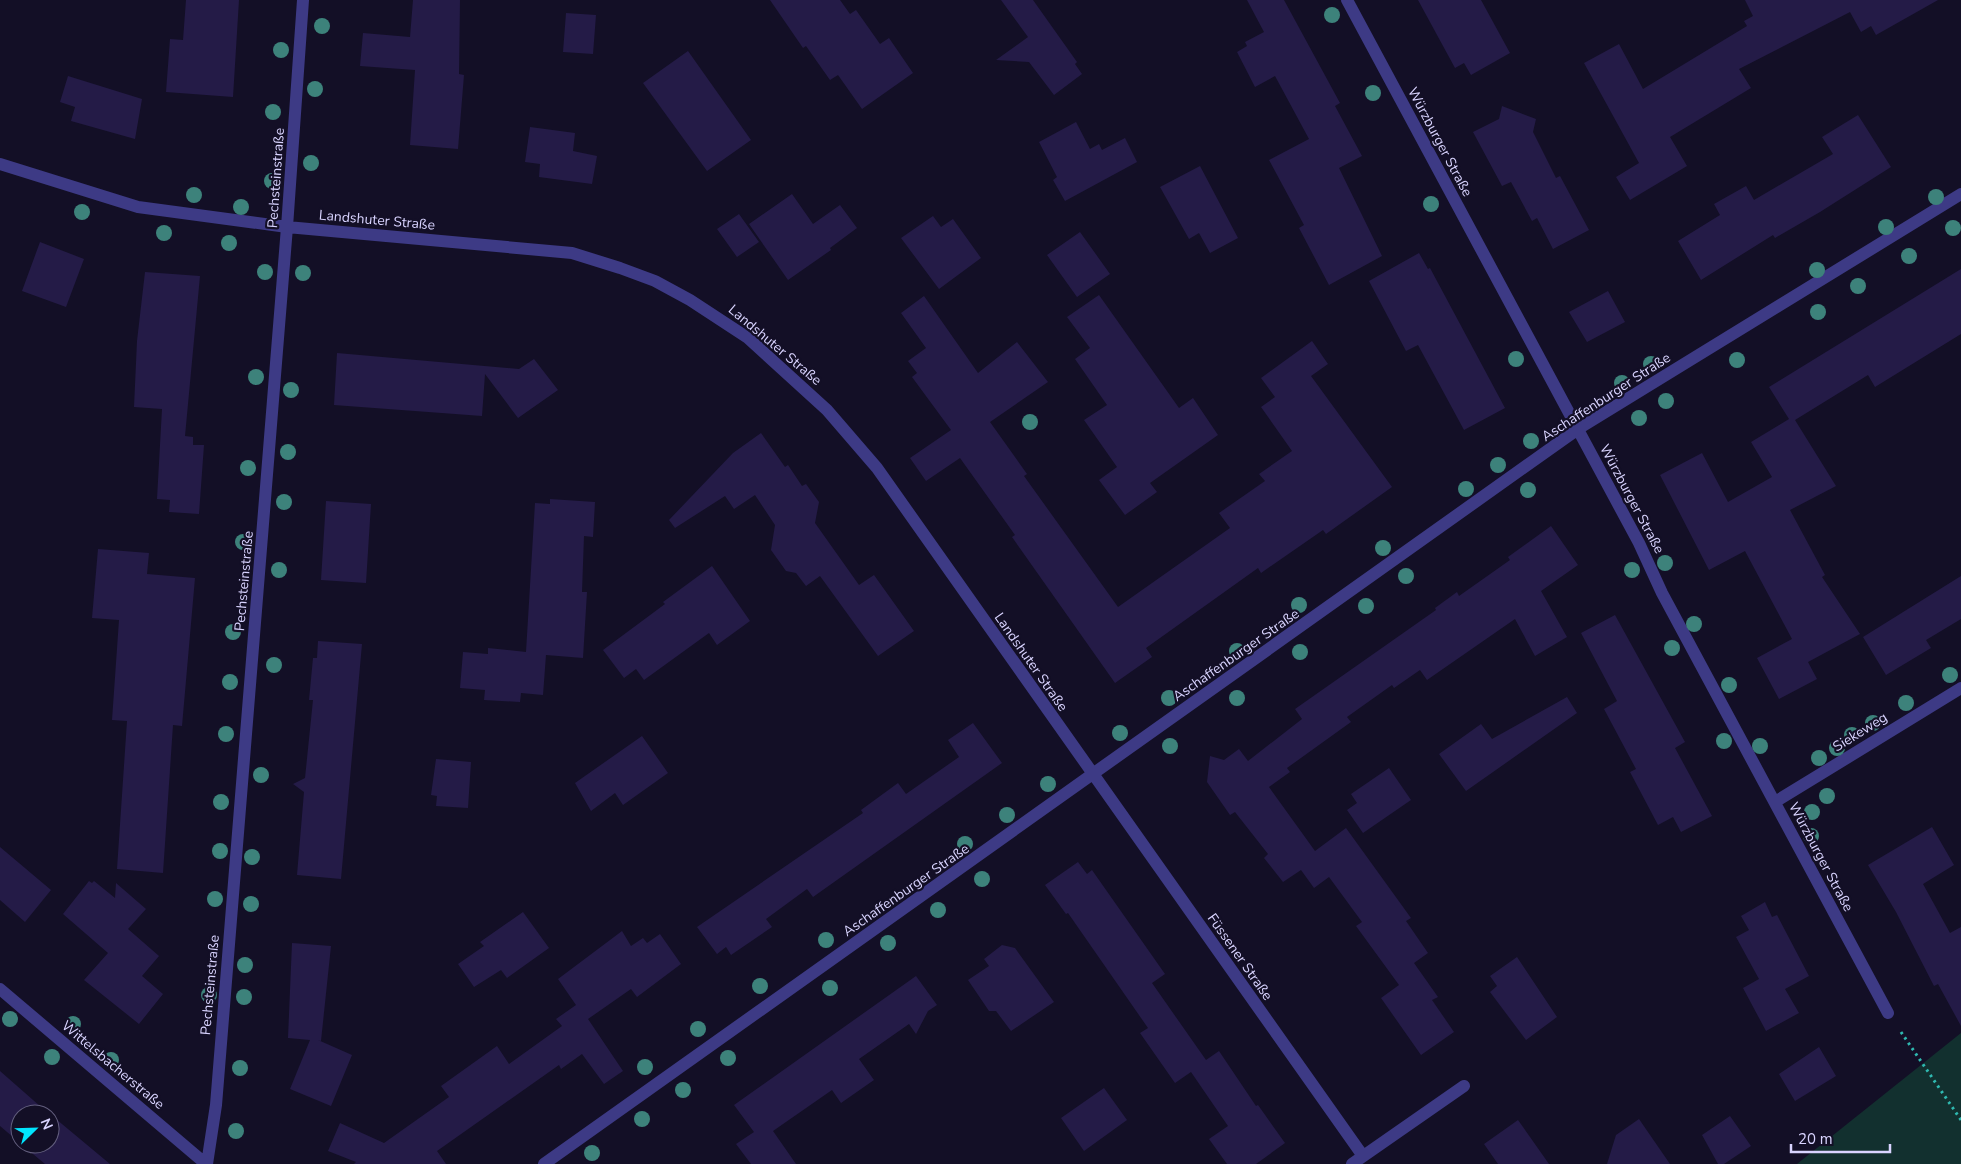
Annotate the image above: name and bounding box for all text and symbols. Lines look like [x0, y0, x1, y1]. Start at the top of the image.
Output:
street label: Würzburger Straße [1403, 84, 1477, 200]
street label: Pechsteinstraße [263, 127, 289, 229]
street label: Landshuter Straße [318, 205, 436, 235]
street label: Landshuter Straße [724, 300, 826, 390]
street label: Aschaffenburger Straße [1538, 348, 1674, 446]
street label: Würzburger Straße [1595, 441, 1669, 557]
street label: Pechsteinstraße [230, 530, 258, 632]
street label: Aschaffenburger Straße [1169, 604, 1303, 706]
street label: Landshuter Straße [990, 609, 1072, 715]
street label: Siekeweg [1829, 708, 1891, 756]
street label: Würzburger Straße [1784, 799, 1858, 915]
street label: Aschaffenburger Straße [839, 839, 973, 941]
street label: Füssener Straße [1203, 910, 1277, 1004]
street label: Pechsteinstraße [196, 934, 224, 1036]
street label: Wittelsbacherstraße [58, 1016, 168, 1114]
north arrow [10, 1104, 60, 1154]
text: N [36, 1116, 57, 1133]
scale bar [1791, 1122, 1890, 1154]
text: 20 m [1798, 1129, 1833, 1149]

